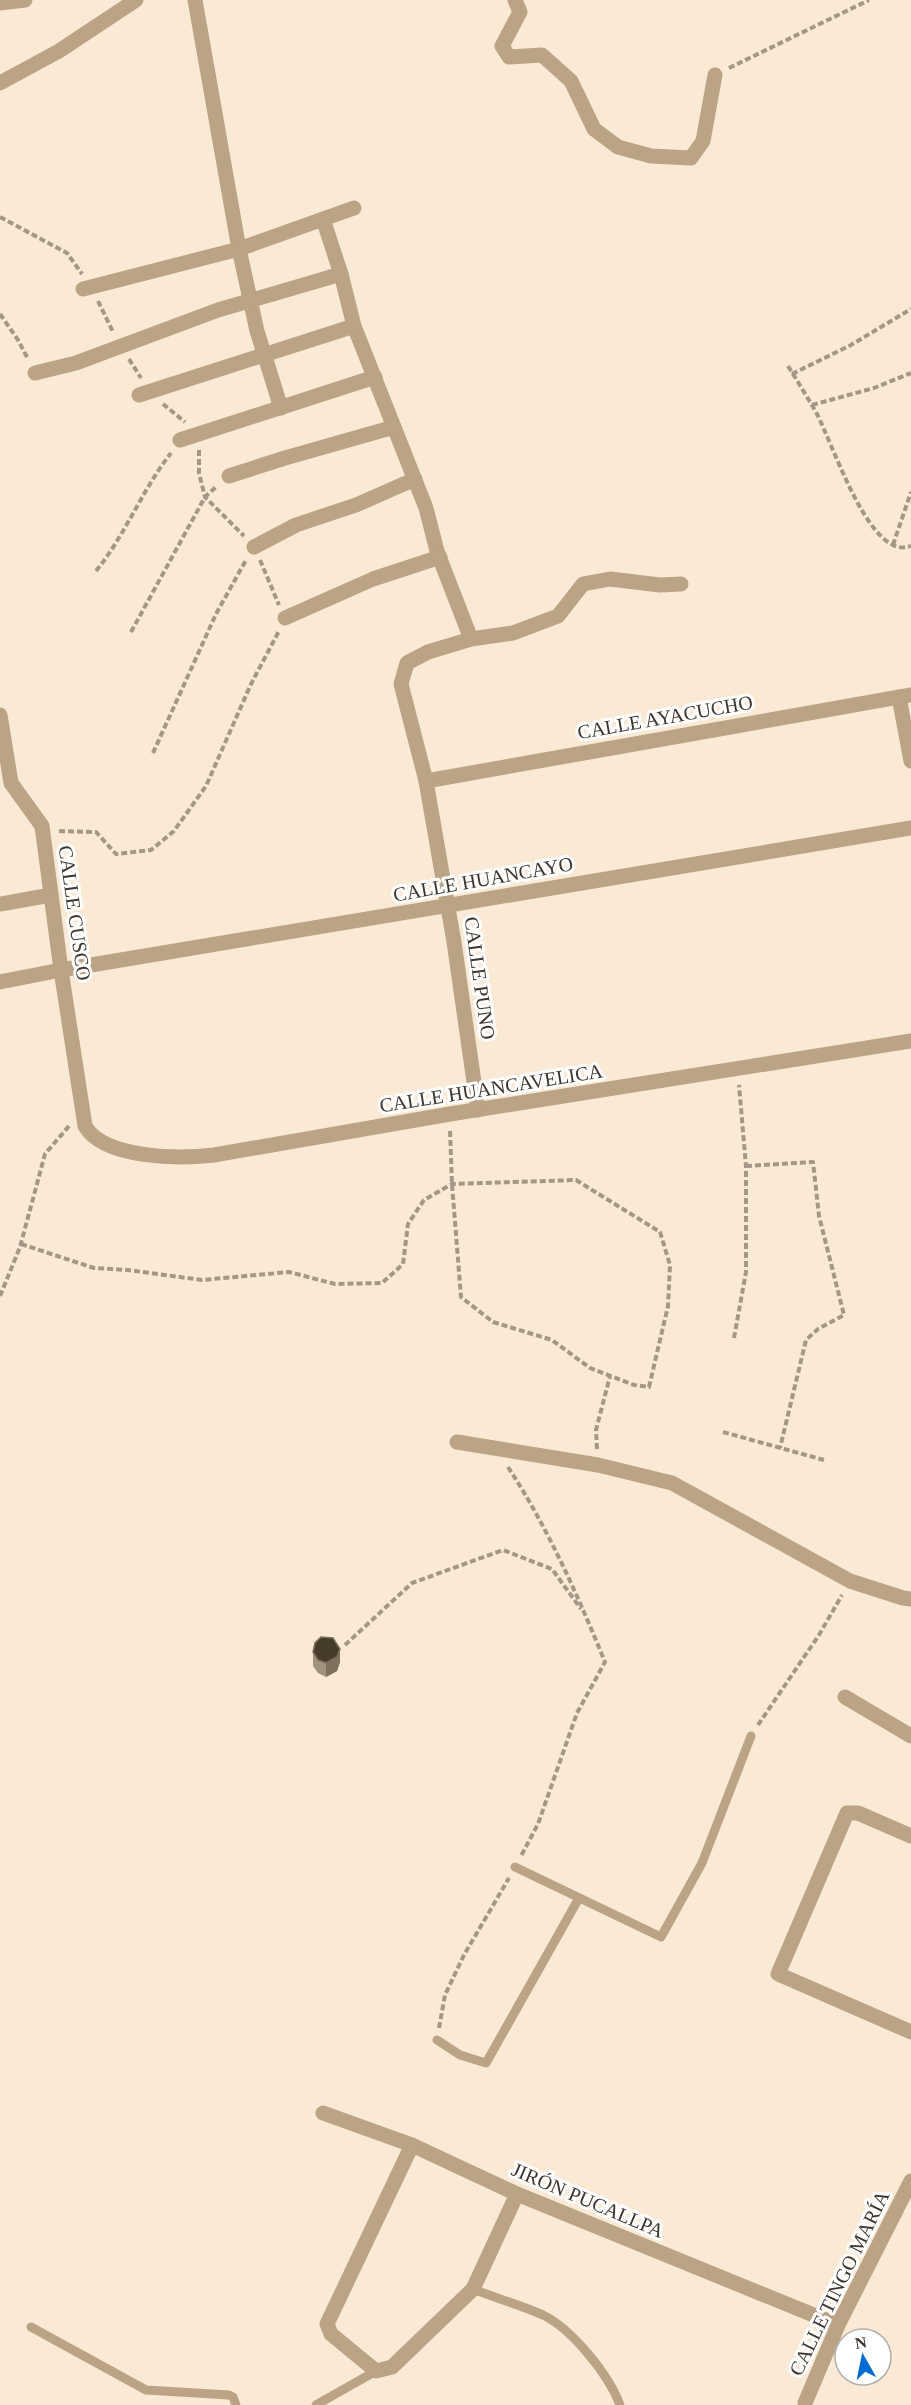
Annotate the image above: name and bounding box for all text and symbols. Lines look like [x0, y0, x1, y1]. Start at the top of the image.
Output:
street label: CALLE AYACUCHO [576, 691, 754, 743]
street label: CALLE CUSCO [55, 844, 95, 982]
street label: CALLE HUANCAYO [391, 852, 575, 906]
street label: CALLE PUNO [460, 915, 500, 1041]
street label: CALLE HUANCAVELICA [378, 1059, 605, 1117]
street label: JIRÓN PUCALLPA [509, 2157, 668, 2242]
street label: CALLE TINGO MARÍA [784, 2186, 894, 2380]
north arrow [833, 2327, 893, 2387]

